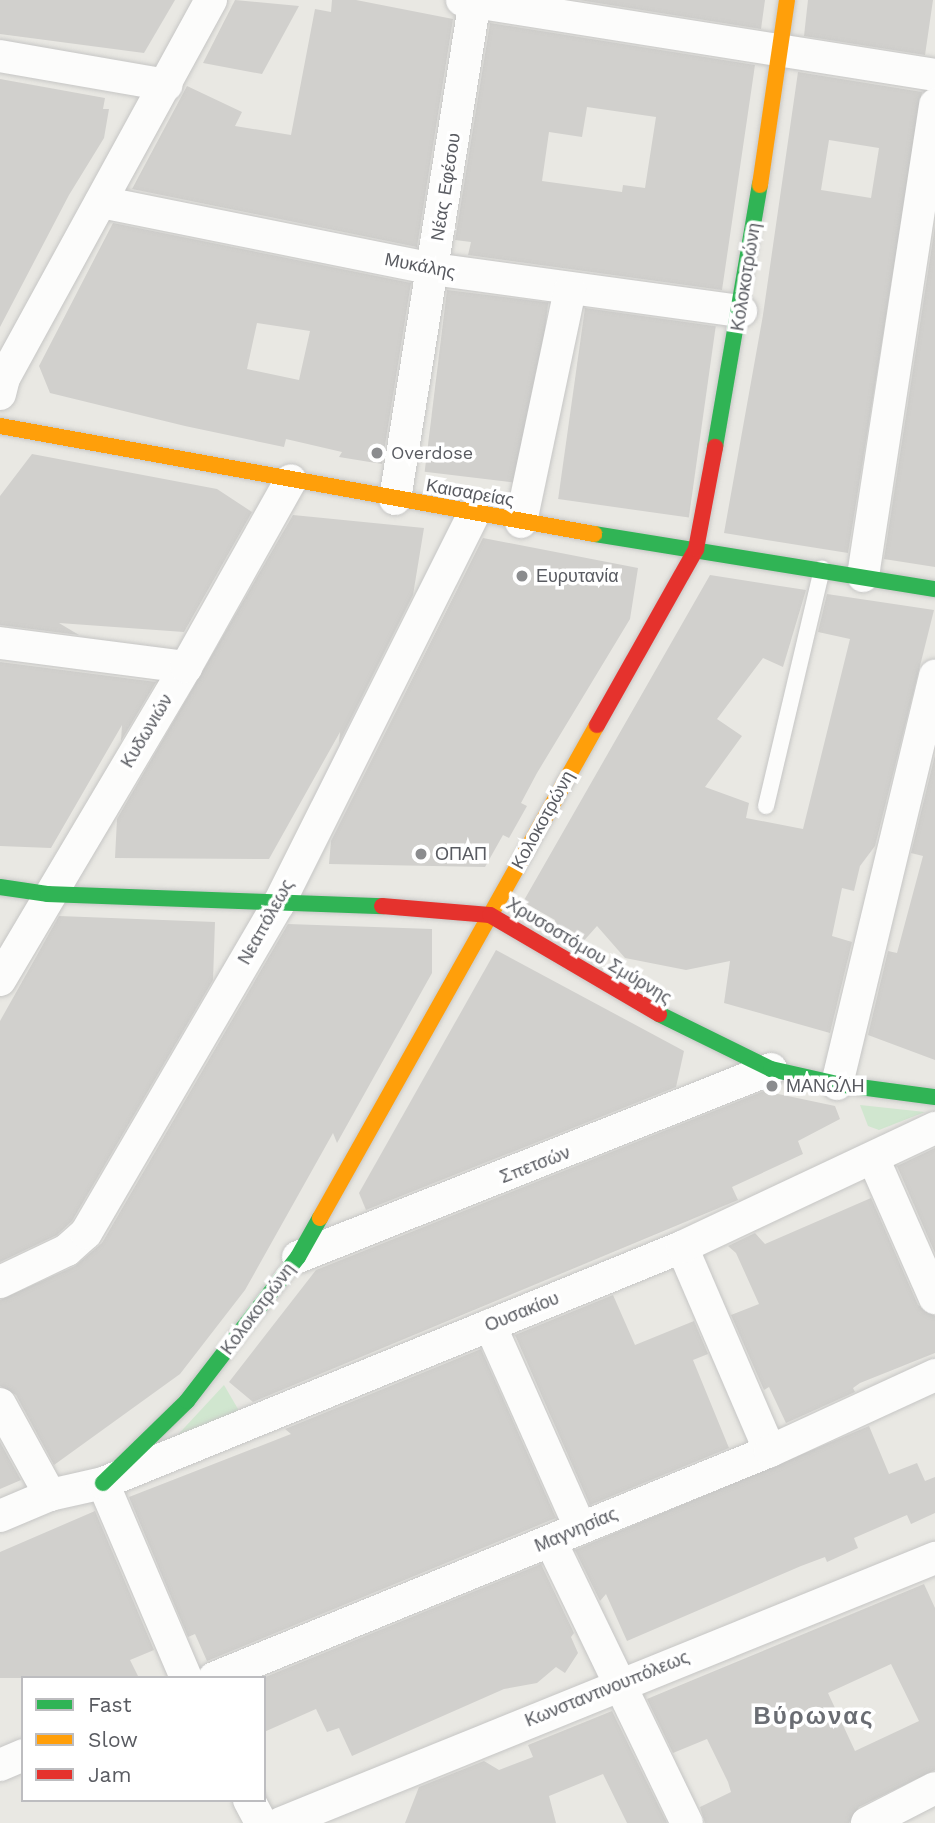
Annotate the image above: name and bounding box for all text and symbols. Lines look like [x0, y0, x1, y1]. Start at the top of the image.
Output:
street label: Νέας Εφέσου [427, 132, 465, 242]
street label: Κολοκοτρώνη [727, 221, 765, 333]
street label: Μυκάλης [383, 249, 457, 283]
place label: Overdose [391, 442, 473, 464]
marker: Overdose [369, 445, 385, 461]
street label: Καισαρείας [424, 475, 516, 511]
place label: Ευρυτανία [536, 565, 619, 587]
marker: Ευρυτανία [514, 568, 530, 584]
street label: Κυδωνιών [117, 690, 177, 772]
street label: Κολοκοτρώνη [507, 767, 579, 873]
place label: ΟΠΑΠ [435, 843, 487, 865]
marker: ΟΠΑΠ [413, 846, 429, 862]
street label: Νεαπόλεως [234, 876, 298, 968]
street label: Χρυσοστόμου Σμύρνης [503, 893, 675, 1009]
place label: ΜΑΝΏΛΗ [786, 1075, 864, 1097]
marker: ΜΑΝΏΛΗ [764, 1078, 780, 1094]
street label: Σπετσών [497, 1142, 573, 1188]
street label: Κολοκοτρώνη [217, 1259, 299, 1359]
street label: Ουσακίου [482, 1287, 562, 1337]
street label: Μαγνησίας [531, 1503, 621, 1557]
street label: Κωνσταντινουπόλεως [522, 1646, 692, 1732]
legend [21, 1676, 266, 1802]
text: Fast [88, 1692, 132, 1717]
district label: Βύρωνας [754, 1703, 874, 1731]
text: Slow [88, 1727, 138, 1752]
text: Jam [88, 1762, 131, 1787]

